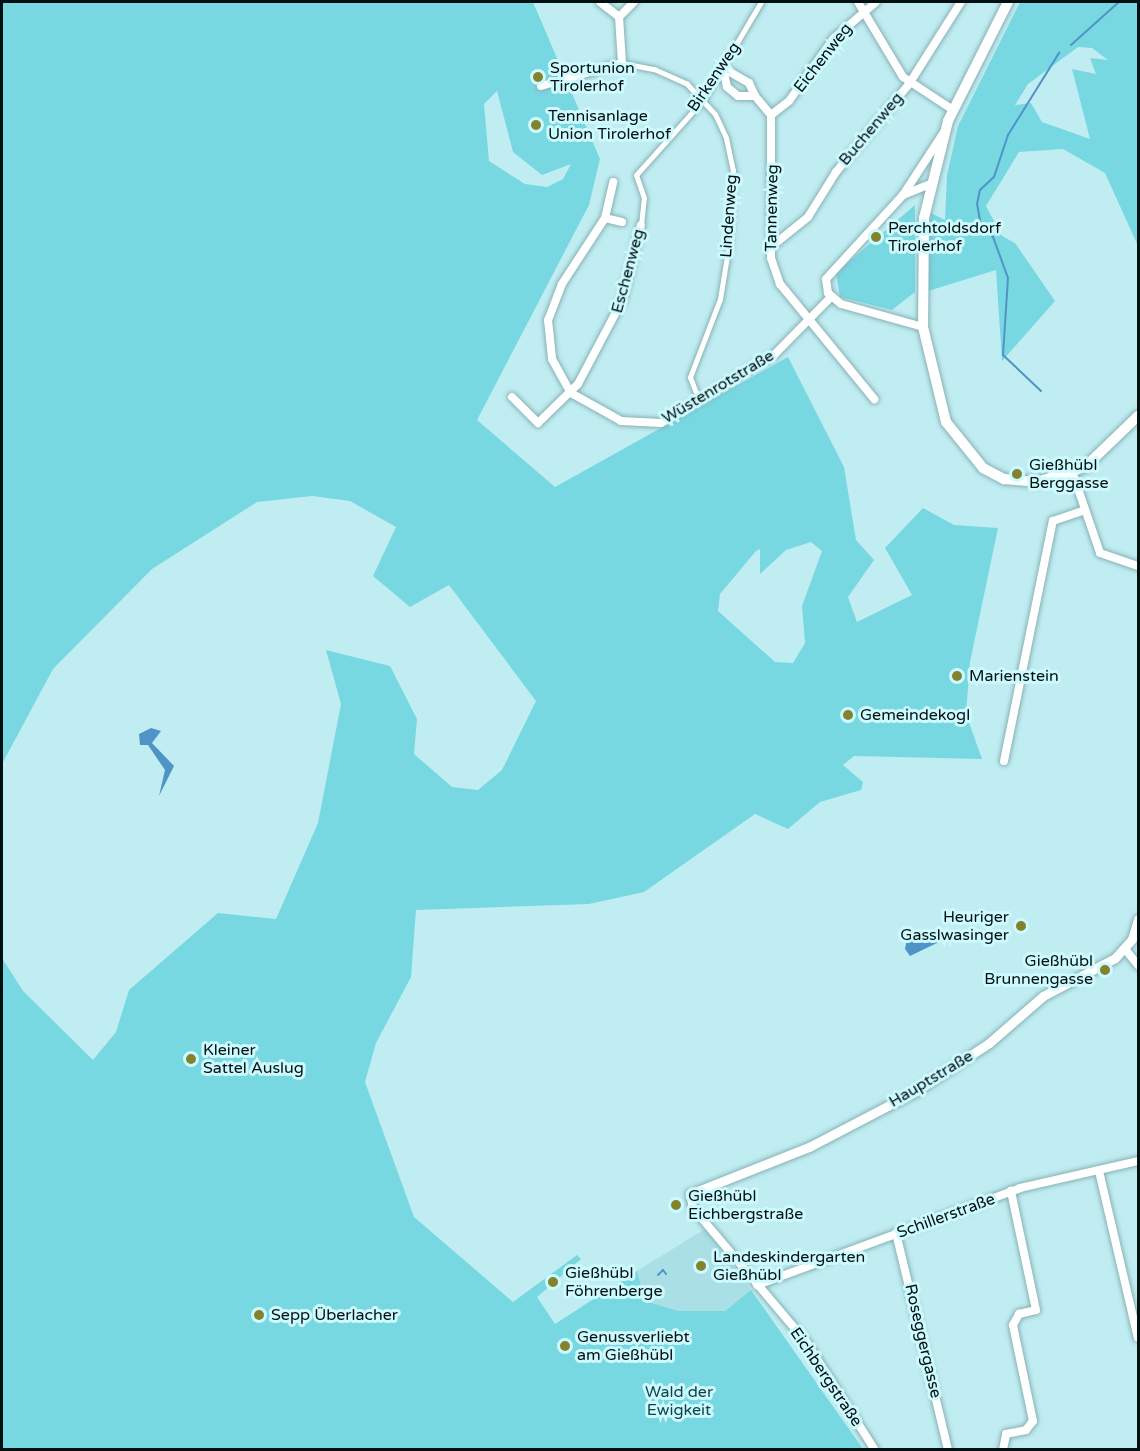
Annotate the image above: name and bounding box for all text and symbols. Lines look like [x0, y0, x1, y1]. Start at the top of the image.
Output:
street label: Eichenweg [790, 19, 856, 97]
street label: Birkenweg [684, 38, 744, 116]
place label: Sportunion Tirolerhof [550, 58, 635, 96]
marker: Sportunion Tirolerhof [531, 70, 545, 84]
street label: Buchenweg [835, 89, 907, 169]
place label: Tennisanlage Union Tirolerhof [548, 106, 671, 144]
marker: Tennisanlage Union Tirolerhof [529, 118, 543, 132]
street label: Tannenweg [762, 164, 782, 252]
street label: Lindenweg [717, 174, 741, 258]
place label: Perchtoldsdorf Tirolerhof [888, 218, 1001, 256]
street label: Eschenweg [608, 227, 648, 315]
marker: Perchtoldsdorf Tirolerhof [869, 230, 883, 244]
street label: Wüstenrotstraße [659, 346, 777, 428]
place label: Gießhübl Berggasse [1029, 455, 1109, 493]
marker: Gießhübl Berggasse [1010, 467, 1024, 481]
place label: Marienstein [969, 666, 1059, 686]
marker: Marienstein [950, 669, 964, 683]
place label: Gemeindekogl [860, 705, 970, 725]
marker: Gemeindekogl [841, 708, 855, 722]
place label: Heuriger Gasslwasinger [900, 907, 1009, 945]
marker: Heuriger Gasslwasinger [1014, 919, 1028, 933]
place label: Gießhübl Brunnengasse [984, 951, 1093, 989]
marker: Gießhübl Brunnengasse [1098, 963, 1112, 977]
place label: Kleiner Sattel Auslug [203, 1040, 304, 1078]
street label: Hauptstraße [886, 1046, 976, 1112]
marker: Kleiner Sattel Auslug [184, 1052, 198, 1066]
place label: Gießhübl Eichbergstraße [688, 1186, 803, 1224]
street label: Schillerstraße [894, 1189, 998, 1243]
marker: Gießhübl Eichbergstraße [669, 1198, 683, 1212]
place label: Landeskindergarten Gießhübl [713, 1247, 865, 1285]
marker: Landeskindergarten Gießhübl [694, 1259, 708, 1273]
place label: Gießhübl Föhrenberge [565, 1263, 662, 1301]
marker: Gießhübl Föhrenberge [546, 1275, 560, 1289]
street label: Roseggergasse [901, 1282, 945, 1400]
place label: Sepp Überlacher [271, 1305, 398, 1325]
marker: Sepp Überlacher [252, 1308, 266, 1322]
street label: Eichbergstraße [786, 1324, 866, 1430]
place label: Genussverliebt am Gießhübl [577, 1327, 690, 1365]
marker: Genussverliebt am Gießhübl [558, 1339, 572, 1353]
park label: Wald der Ewigkeit [645, 1382, 713, 1420]

